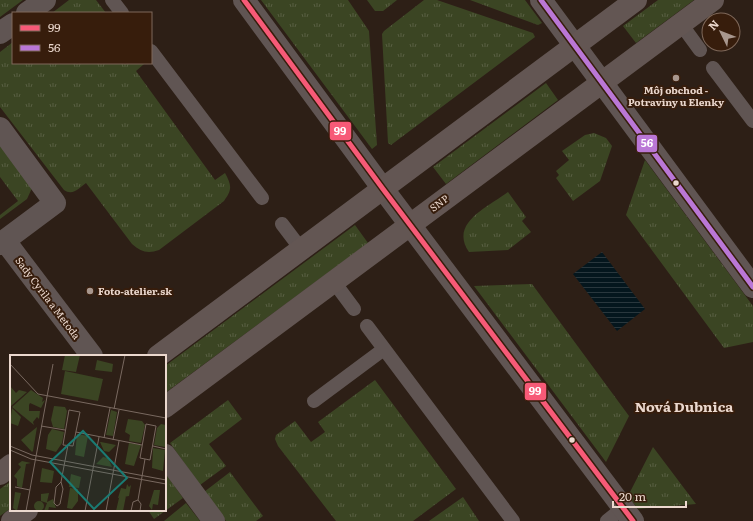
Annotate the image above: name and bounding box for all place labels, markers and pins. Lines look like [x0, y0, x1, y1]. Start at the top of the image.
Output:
marker: Môj obchod - Potraviny u Elenky [671, 73, 681, 83]
place label: Môj obchod - Potraviny u Elenky [628, 82, 725, 109]
unlabelled marker [671, 178, 681, 188]
place label: Foto-atelier.sk [98, 283, 172, 298]
marker: Foto-atelier.sk [85, 286, 95, 296]
unlabelled marker [567, 435, 577, 445]

